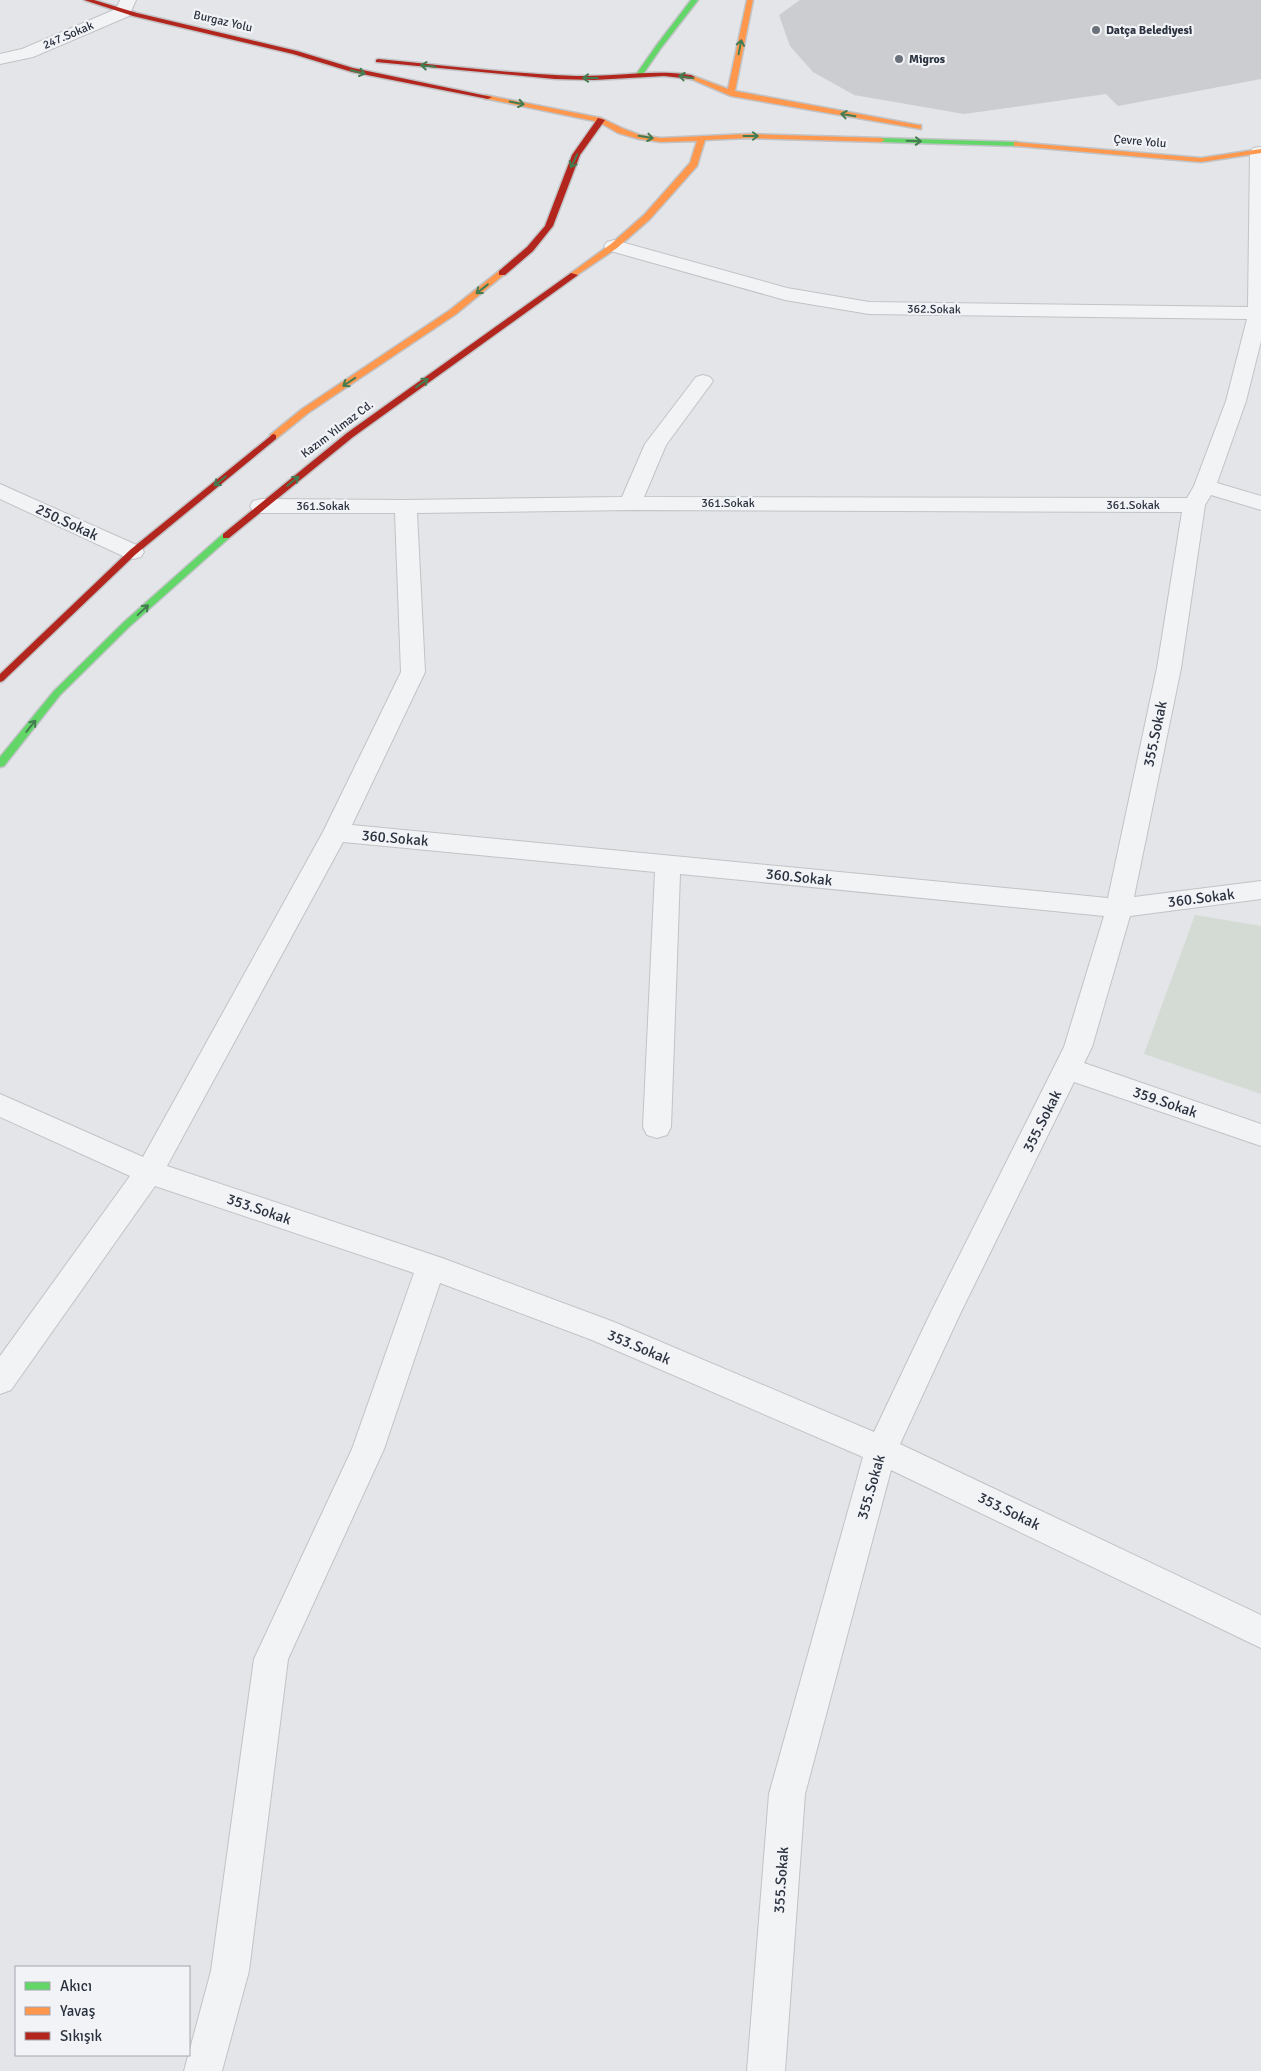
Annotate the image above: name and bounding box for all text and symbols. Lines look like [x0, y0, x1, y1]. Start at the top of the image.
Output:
street label: Burgaz Yolu [192, 7, 254, 36]
street label: 247.Sokak [41, 18, 96, 53]
place label: Datça Belediyesi [1106, 23, 1192, 38]
marker: Datça Belediyesi [1090, 24, 1102, 36]
one-way arrow [736, 39, 746, 55]
place label: Migros [909, 52, 946, 67]
marker: Migros [893, 53, 905, 65]
one-way arrow [420, 61, 436, 71]
one-way arrow [349, 68, 365, 77]
one-way arrow [679, 72, 695, 82]
one-way arrow [582, 74, 598, 83]
one-way arrow [509, 99, 525, 109]
one-way arrow [841, 110, 857, 120]
one-way arrow [743, 132, 759, 141]
street label: Çevre Yolu [1113, 132, 1167, 151]
one-way arrow [637, 133, 653, 143]
one-way arrow [905, 136, 921, 145]
one-way arrow [569, 153, 578, 168]
one-way arrow [476, 284, 489, 295]
street label: 362.Sokak [907, 302, 961, 317]
one-way arrow [342, 377, 356, 387]
one-way arrow [415, 378, 429, 388]
street label: Kazım Yılmaz Cd. [298, 397, 377, 462]
one-way arrow [286, 475, 299, 486]
one-way arrow [214, 476, 227, 487]
street label: 361.Sokak [701, 496, 755, 511]
street label: 361.Sokak [1106, 498, 1160, 513]
street label: 361.Sokak [296, 499, 350, 514]
street label: 250.Sokak [33, 500, 102, 545]
one-way arrow [136, 604, 149, 616]
street label: 355.Sokak [1139, 699, 1171, 769]
one-way arrow [25, 720, 36, 733]
street label: 360.Sokak [361, 826, 430, 850]
street label: 360.Sokak [765, 865, 834, 890]
street label: 360.Sokak [1167, 885, 1236, 911]
street label: 359.Sokak [1130, 1083, 1200, 1122]
street label: 355.Sokak [1019, 1087, 1065, 1155]
street label: 353.Sokak [224, 1190, 294, 1229]
street label: 353.Sokak [605, 1326, 674, 1369]
street label: 355.Sokak [853, 1452, 889, 1522]
street label: 353.Sokak [975, 1488, 1043, 1534]
street label: 355.Sokak [770, 1845, 792, 1914]
legend [15, 1966, 190, 2056]
text: Akıcı [60, 1977, 92, 1995]
text: Yavaş [60, 2002, 96, 2020]
text: Sıkışık [60, 2027, 103, 2045]

